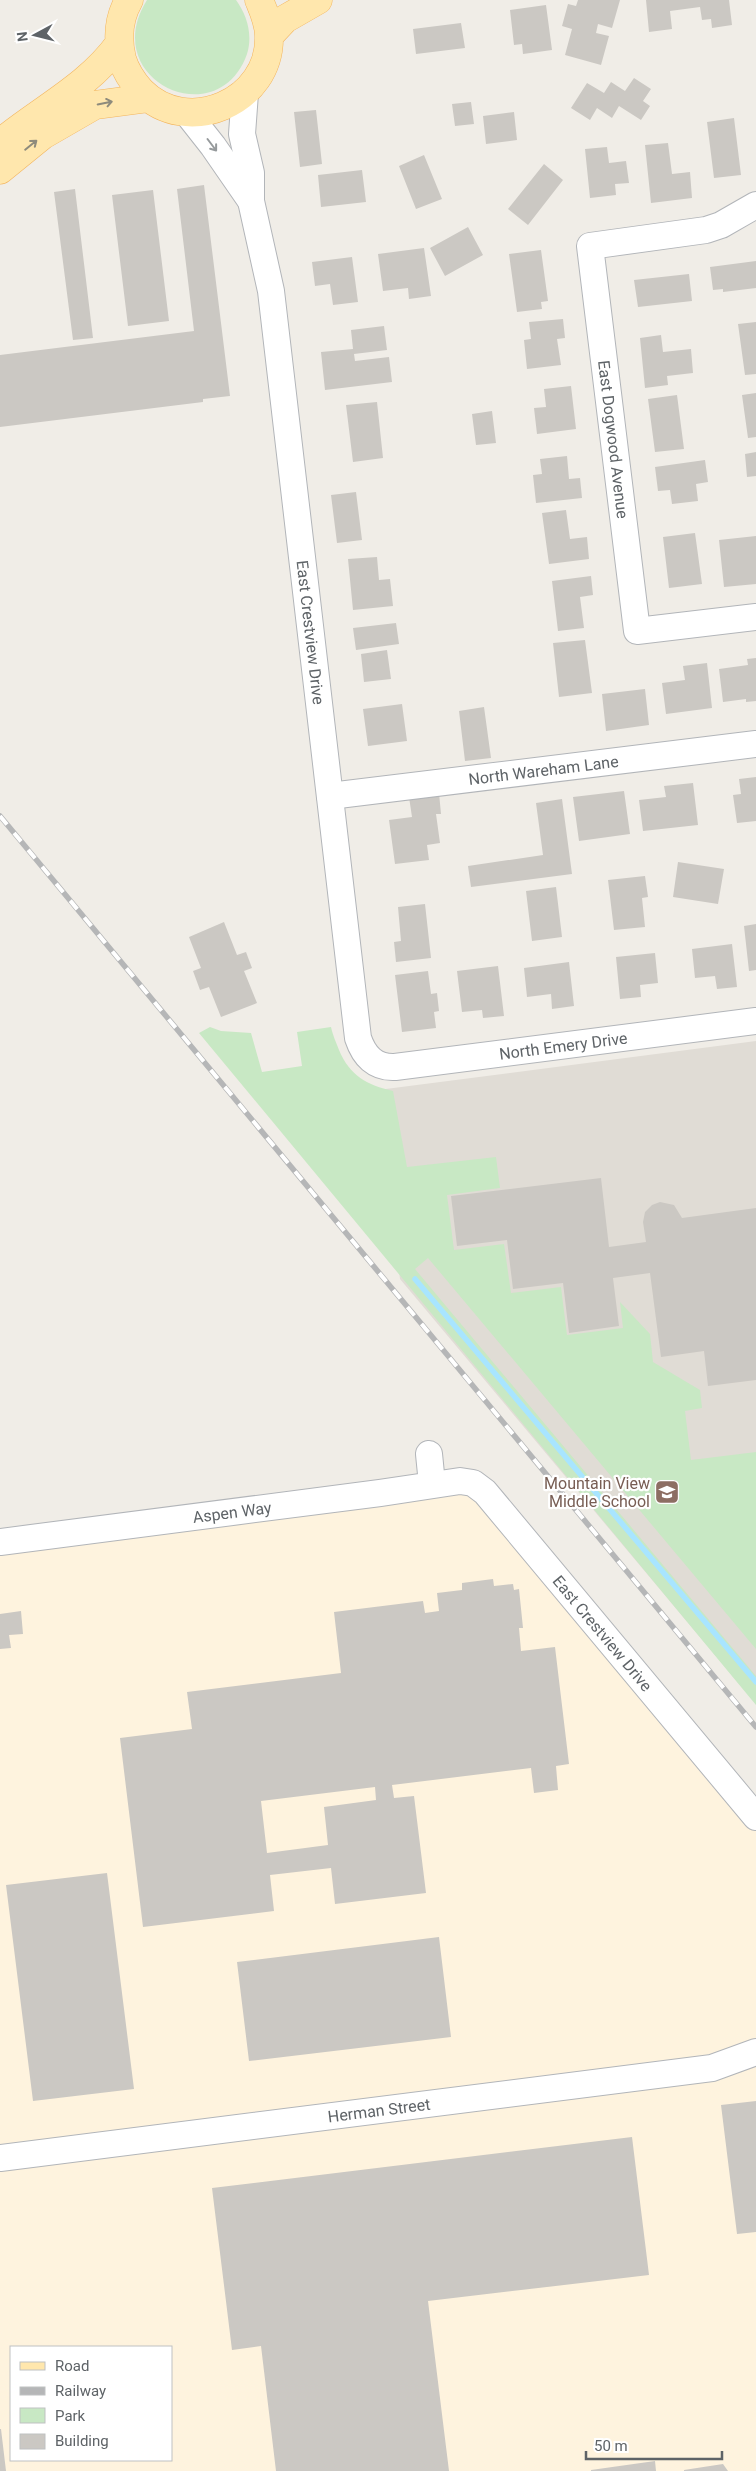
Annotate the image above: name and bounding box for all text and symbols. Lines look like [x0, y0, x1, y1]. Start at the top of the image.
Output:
north arrow [10, 10, 60, 60]
text: N [14, 31, 31, 42]
one-way arrow [96, 98, 112, 108]
one-way arrow [207, 138, 217, 152]
one-way arrow [25, 139, 38, 150]
street label: East Dogwood Avenue [594, 359, 632, 520]
street label: East Crestview Drive [292, 559, 328, 706]
street label: North Wareham Lane [467, 752, 620, 789]
street label: North Emery Drive [498, 1028, 628, 1064]
place label: Mountain View Middle School [544, 1474, 650, 1511]
school or university icon: Mountain View Middle School [654, 1479, 680, 1505]
street label: Aspen Way [192, 1498, 273, 1527]
street label: East Crestview Drive [549, 1572, 656, 1695]
street label: Herman Street [327, 2095, 431, 2126]
legend [10, 2346, 172, 2461]
text: Road [55, 2357, 89, 2375]
text: Railway [55, 2382, 106, 2400]
text: Park [55, 2407, 86, 2425]
scale bar [586, 2428, 722, 2460]
text: Building [55, 2432, 109, 2450]
text: 50 m [594, 2437, 628, 2455]

